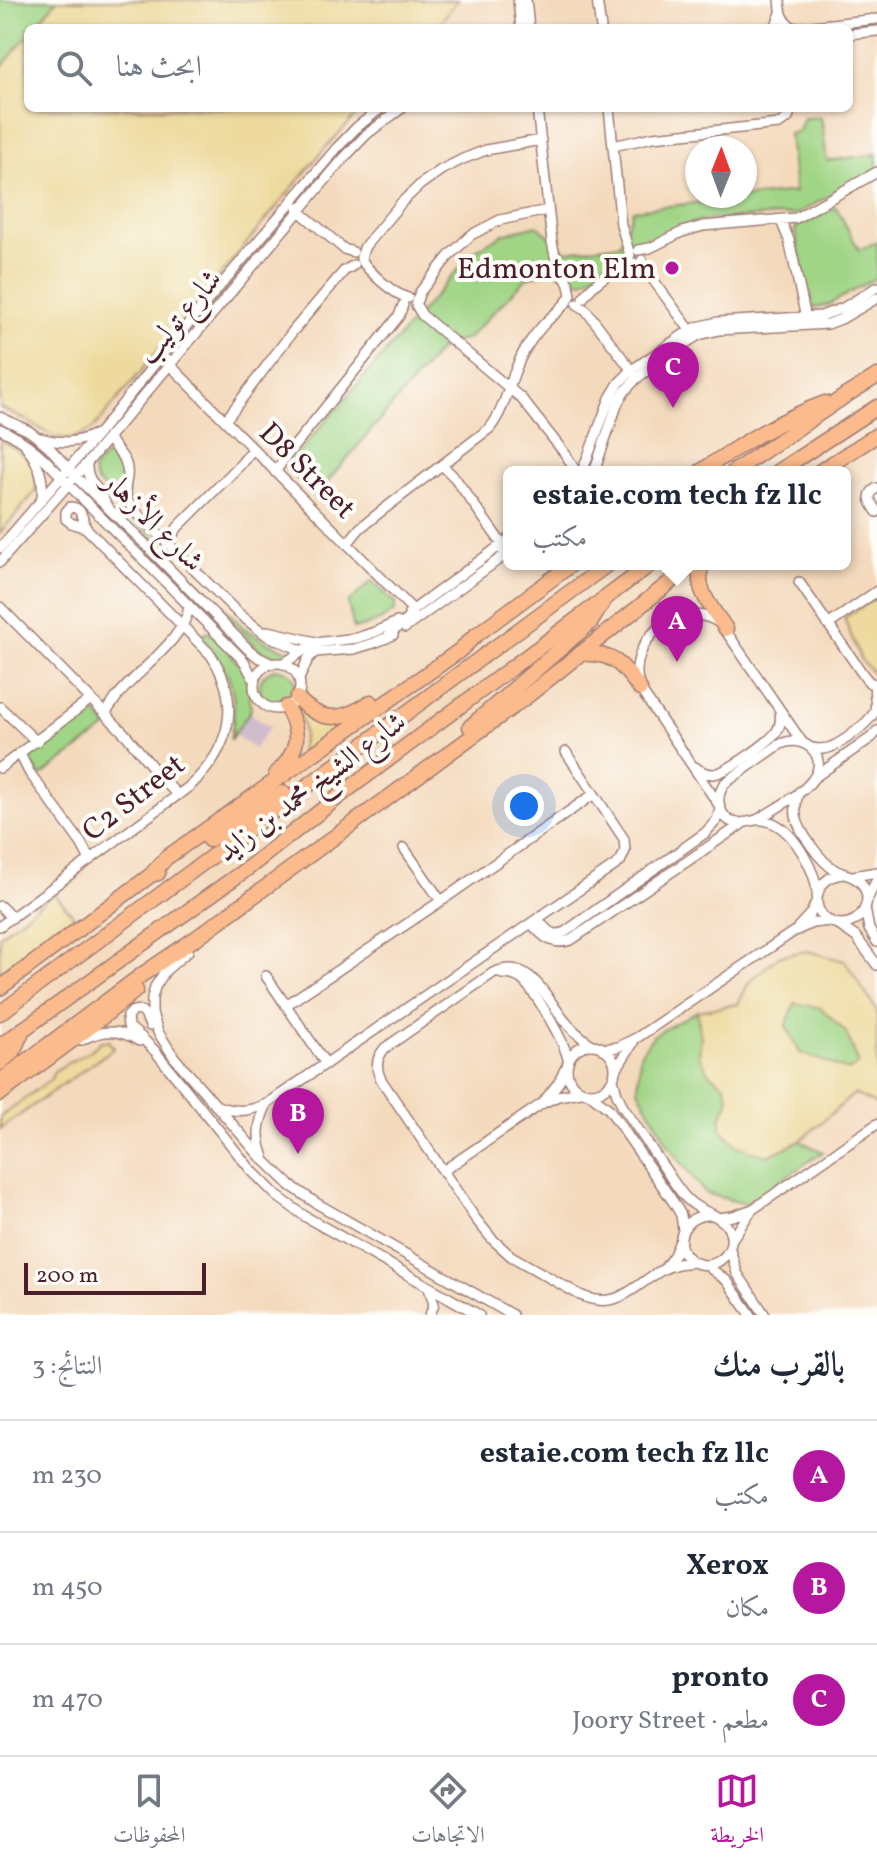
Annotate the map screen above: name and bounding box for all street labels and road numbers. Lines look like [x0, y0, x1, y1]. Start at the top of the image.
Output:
street label: شارع توليب [128, 260, 235, 375]
street label: D8 Street [249, 414, 364, 529]
street label: شارع الأزهار [89, 459, 214, 584]
street label: شارع الشيخ محمد بن زايد [209, 702, 418, 876]
street label: C2 Street [74, 745, 195, 852]

